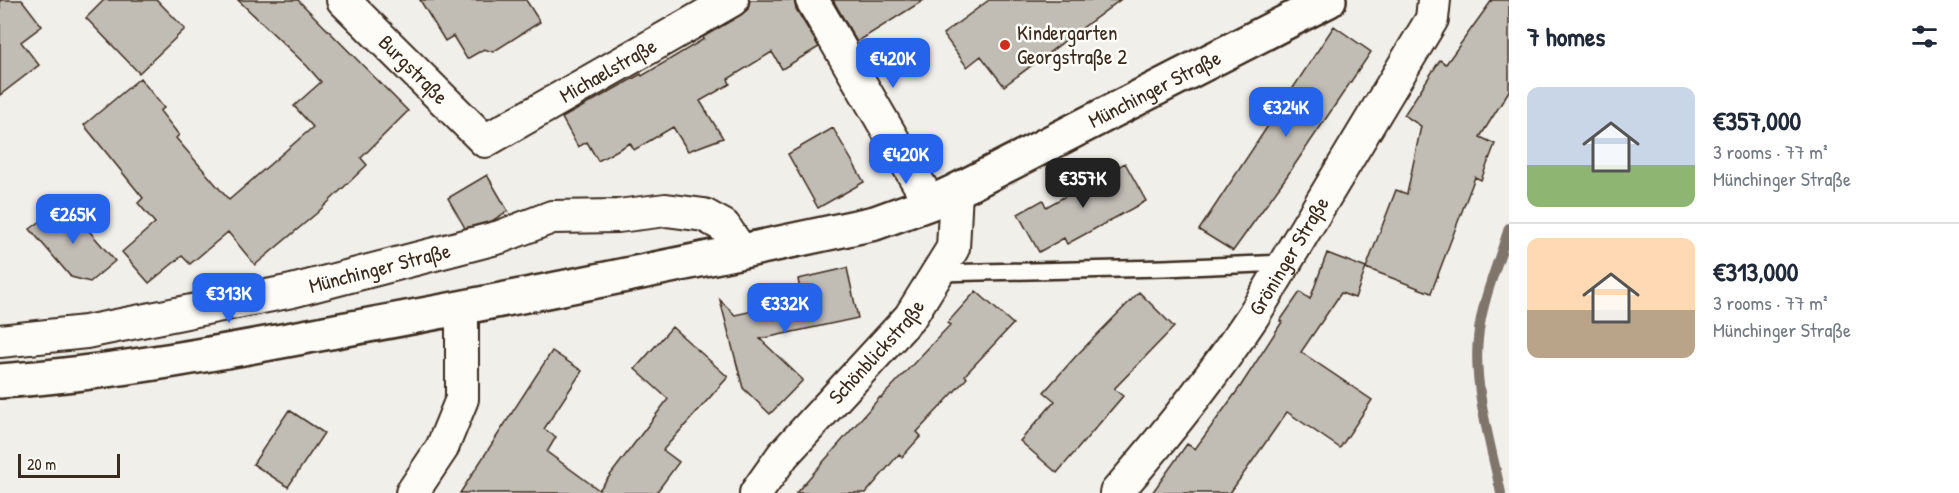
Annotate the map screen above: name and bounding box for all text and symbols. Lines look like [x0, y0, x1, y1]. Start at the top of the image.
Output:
place label: Kindergarten Georgstraße 2 [1017, 18, 1127, 71]
text: 7 homes [1527, 19, 1605, 54]
icon: filters [1908, 20, 1941, 53]
street label: Burgstraße [372, 28, 455, 111]
street label: Michaelstraße [554, 31, 662, 109]
pin: €420K [851, 38, 935, 89]
marker: Kindergarten Georgstraße 2 [998, 38, 1012, 52]
street label: Münchinger Straße [1083, 43, 1226, 135]
text: €420K [870, 44, 916, 71]
pin: €324K [1244, 87, 1328, 138]
text: €324K [1263, 93, 1309, 120]
text: €357,000 [1713, 103, 1801, 138]
icon: home [1575, 111, 1647, 183]
pin: €420K [864, 134, 948, 185]
text: 3 rooms · 77 m² [1713, 138, 1827, 165]
text: €420K [883, 140, 929, 167]
pin: €357K [1041, 158, 1125, 209]
text: €357K [1059, 164, 1107, 191]
text: Münchinger Straße [1713, 165, 1851, 192]
street label: Gröninger Straße [1242, 191, 1336, 321]
pin: €265K [31, 194, 115, 245]
text: €265K [50, 200, 96, 227]
street label: Münchinger Straße [306, 236, 453, 300]
text: €313,000 [1713, 254, 1798, 289]
icon: home [1575, 262, 1647, 334]
pin: €313K [187, 273, 271, 324]
text: €313K [206, 279, 252, 306]
pin: €332K [743, 283, 827, 334]
text: €332K [761, 289, 809, 316]
text: 3 rooms · 77 m² [1713, 289, 1827, 316]
street label: Schönblickstraße [822, 294, 931, 410]
text: Münchinger Straße [1713, 316, 1851, 343]
scale bar [18, 451, 120, 478]
text: 20 m [27, 453, 56, 475]

